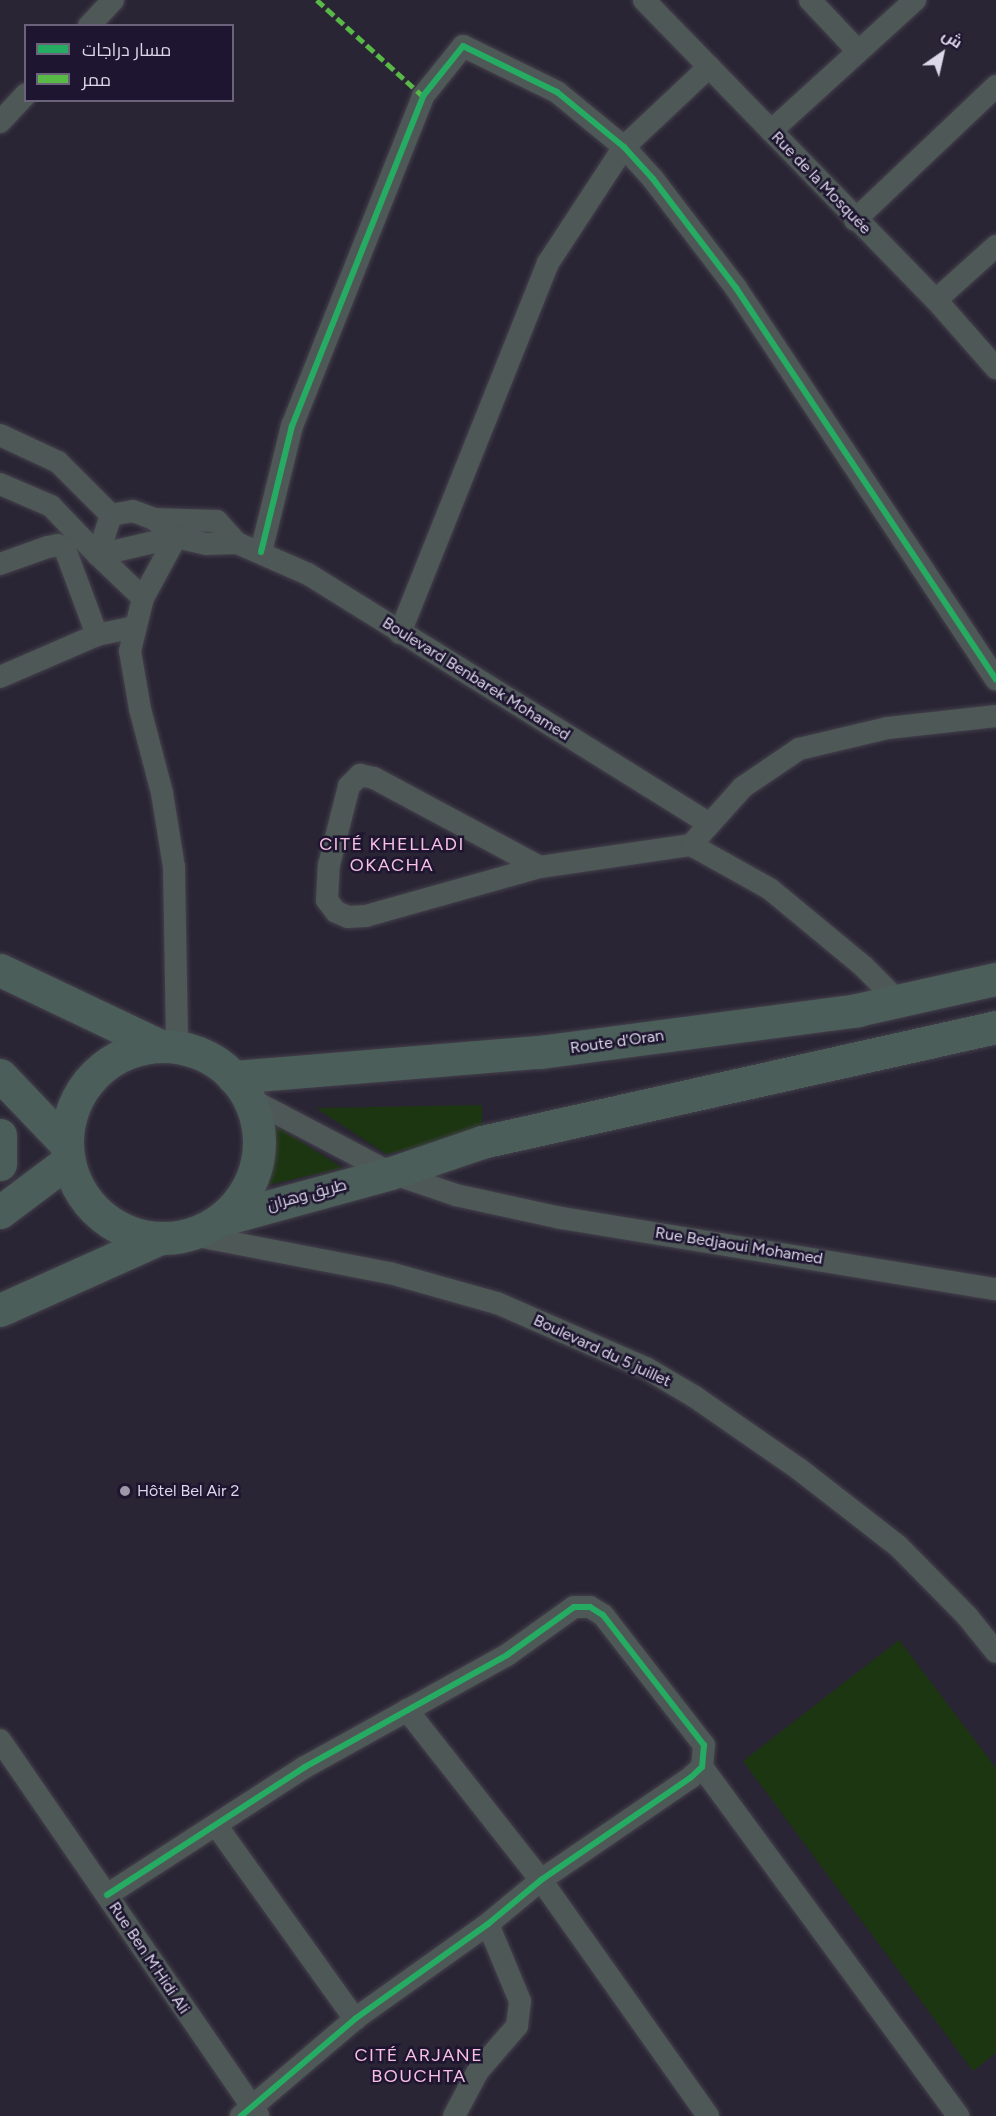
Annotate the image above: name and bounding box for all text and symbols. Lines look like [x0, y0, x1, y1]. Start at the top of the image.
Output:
legend [24, 24, 234, 102]
north arrow [912, 24, 972, 84]
text: ش [939, 25, 966, 52]
text: مسار دراجات [82, 39, 171, 61]
text: ممر [82, 69, 111, 91]
street label: Rue de la Mosquée [767, 128, 875, 238]
street label: Boulevard Benbarek Mohamed [379, 613, 573, 745]
district label: CITÉ KHELLADI OKACHA [319, 834, 465, 876]
street label: Route d'Oran [569, 1026, 665, 1058]
street label: طريق وهران [265, 1175, 349, 1215]
street label: Rue Bedjaoui Mohamed [654, 1223, 824, 1269]
street label: Boulevard du 5 juillet [530, 1311, 674, 1391]
place label: Hôtel Bel Air 2 [137, 1481, 239, 1501]
marker: Hôtel Bel Air 2 [118, 1484, 132, 1498]
street label: Rue Ben M'Hidi Ali [105, 1898, 193, 2018]
district label: CITÉ ARJANE BOUCHTA [355, 2045, 483, 2088]

